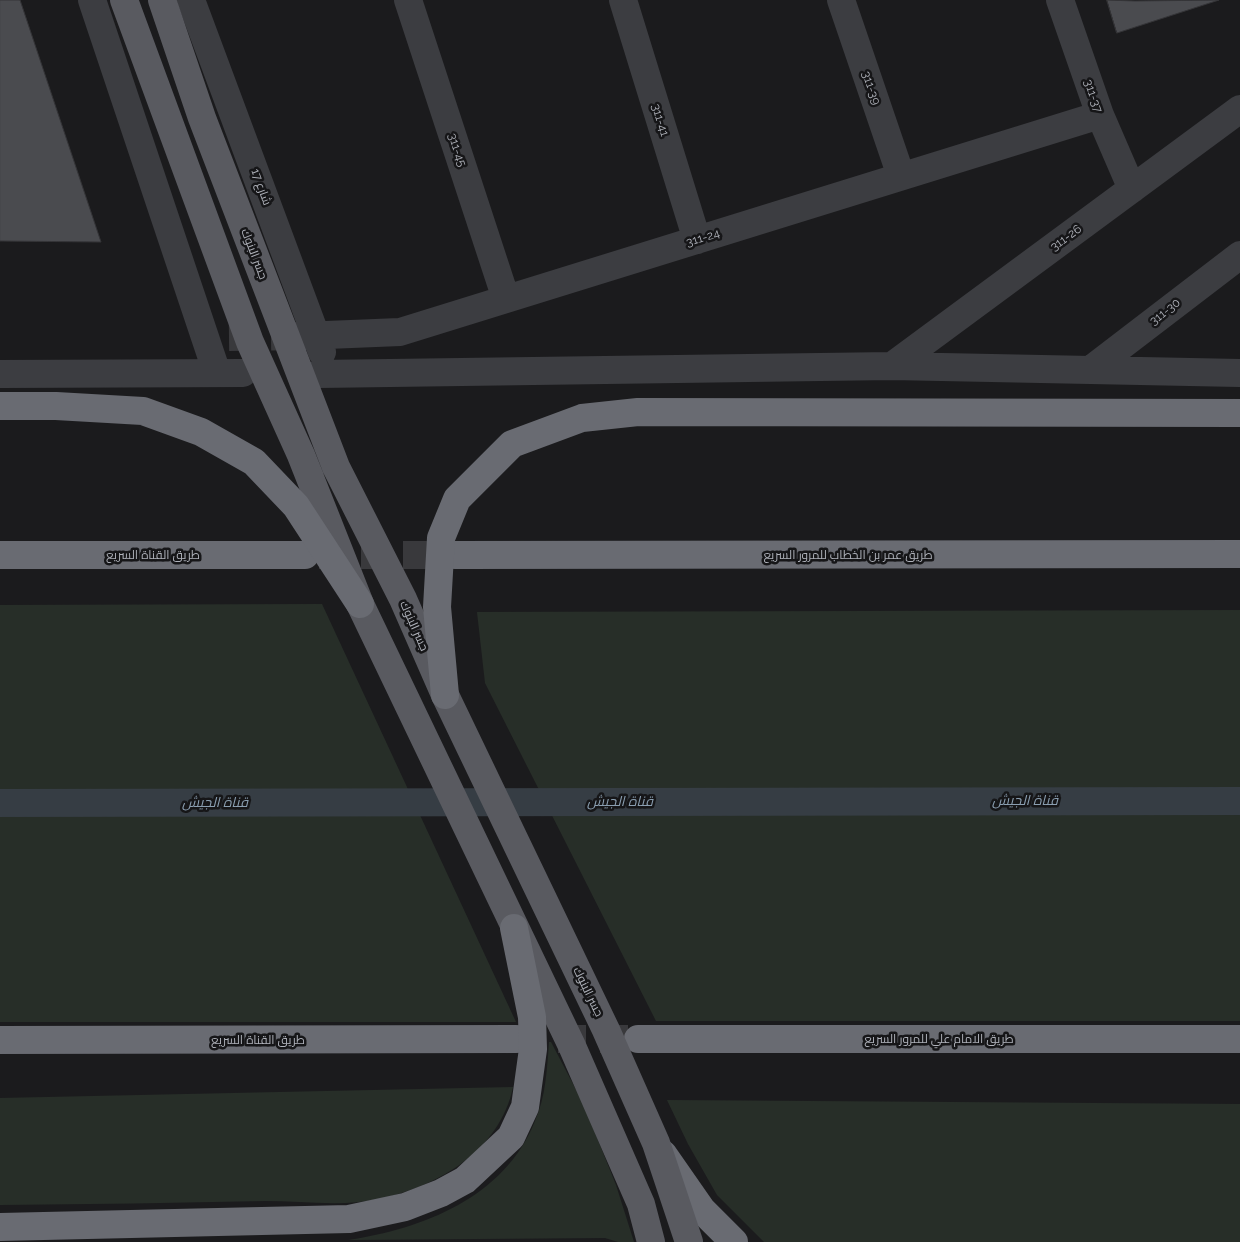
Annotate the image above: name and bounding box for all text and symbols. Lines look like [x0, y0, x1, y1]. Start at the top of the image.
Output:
street label: 311-39 [859, 69, 883, 107]
street label: 311-37 [1081, 78, 1105, 114]
street label: 311-41 [648, 102, 672, 138]
street label: 311-45 [445, 131, 469, 169]
street label: شارع 17 [248, 167, 274, 207]
street label: 311-26 [1048, 222, 1084, 254]
street label: 311-24 [684, 226, 722, 250]
street label: جسر البنوك [238, 227, 270, 281]
street label: 311-30 [1147, 296, 1183, 328]
street label: طريق القناة السريع [106, 548, 200, 562]
street label: طريق عمر بن الخطاب للمرور السريع [763, 548, 933, 562]
street label: جسر البنوك [397, 599, 431, 653]
water label: قناة الجيش [992, 793, 1058, 809]
water label: قناة الجيش [587, 794, 653, 810]
water label: قناة الجيش [182, 795, 248, 811]
street label: جسر البنوك [570, 965, 606, 1019]
street label: طريق الامام علي للمرور السريع [864, 1032, 1014, 1046]
street label: طريق القناة السريع [211, 1033, 305, 1047]

